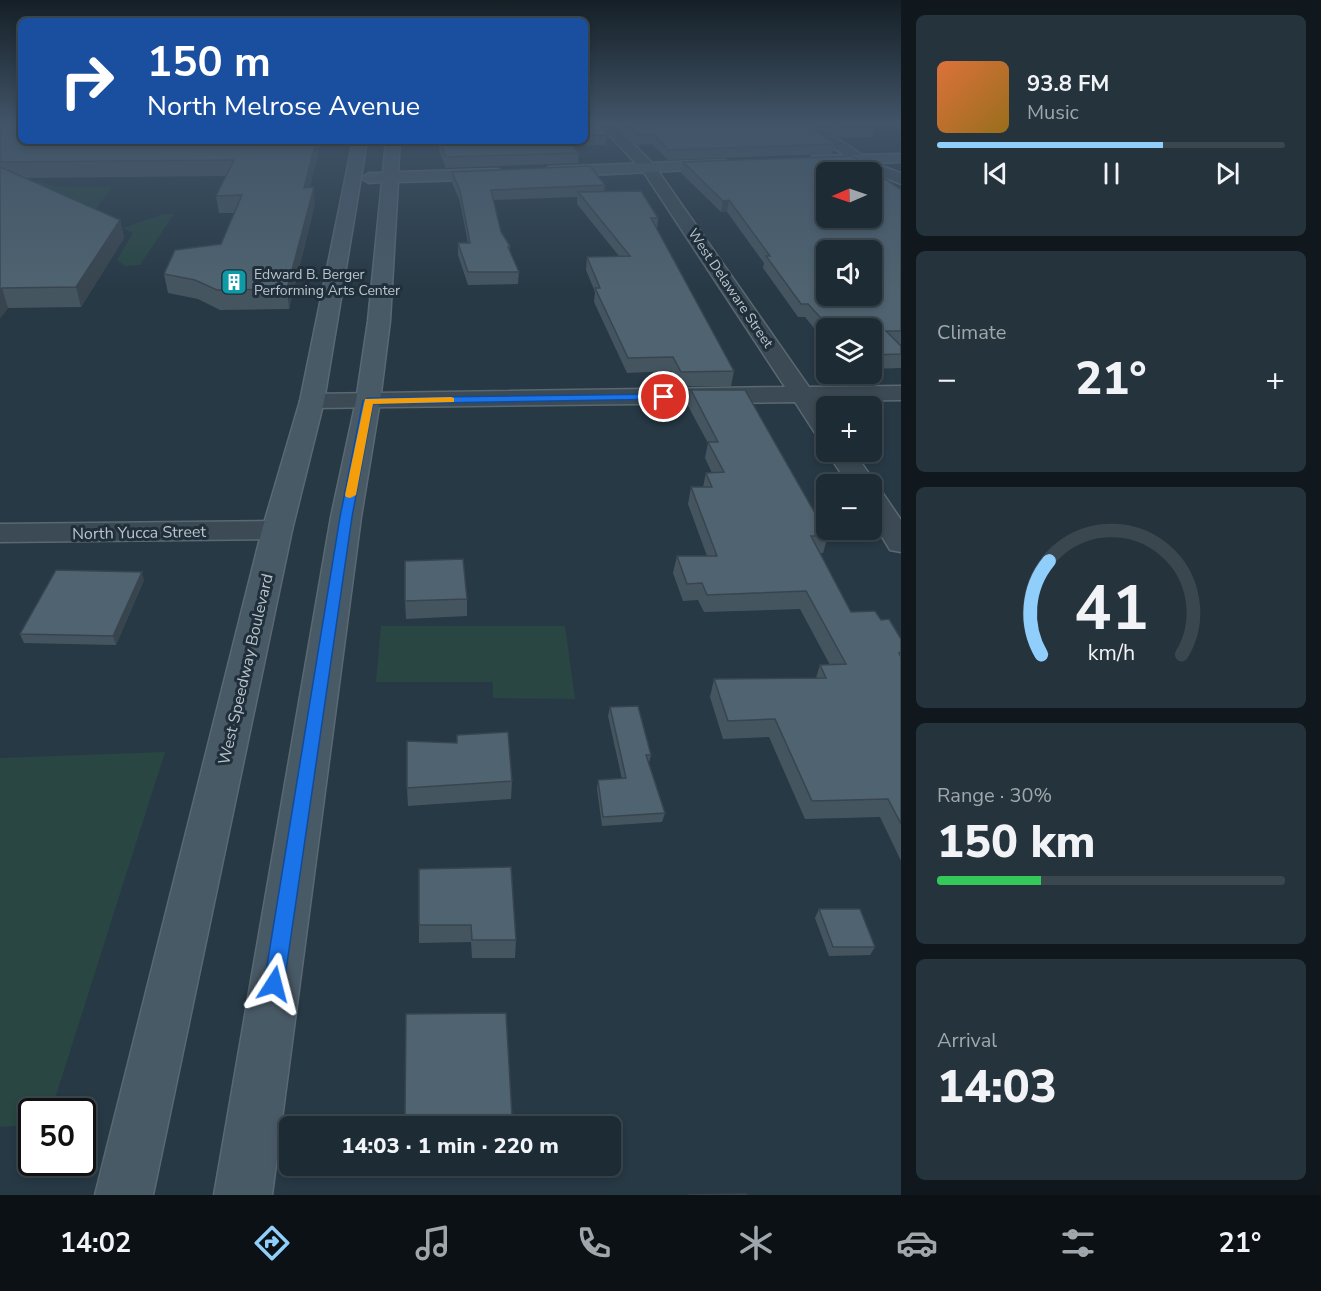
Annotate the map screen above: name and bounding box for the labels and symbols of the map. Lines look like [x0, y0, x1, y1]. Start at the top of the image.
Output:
north arrow [816, 162, 882, 228]
street label: West Delaware Street [684, 225, 778, 352]
place label: Edward B. Berger Performing Arts Center [254, 265, 400, 300]
building icon: Edward B. Berger Performing Arts Center [219, 267, 249, 297]
pin [638, 371, 689, 422]
street label: North Yucca Street [72, 521, 207, 545]
street label: West Speedway Boulevard [213, 572, 279, 767]
position arrow [242, 952, 306, 1016]
speed limit sign: 50 [18, 1098, 96, 1176]

